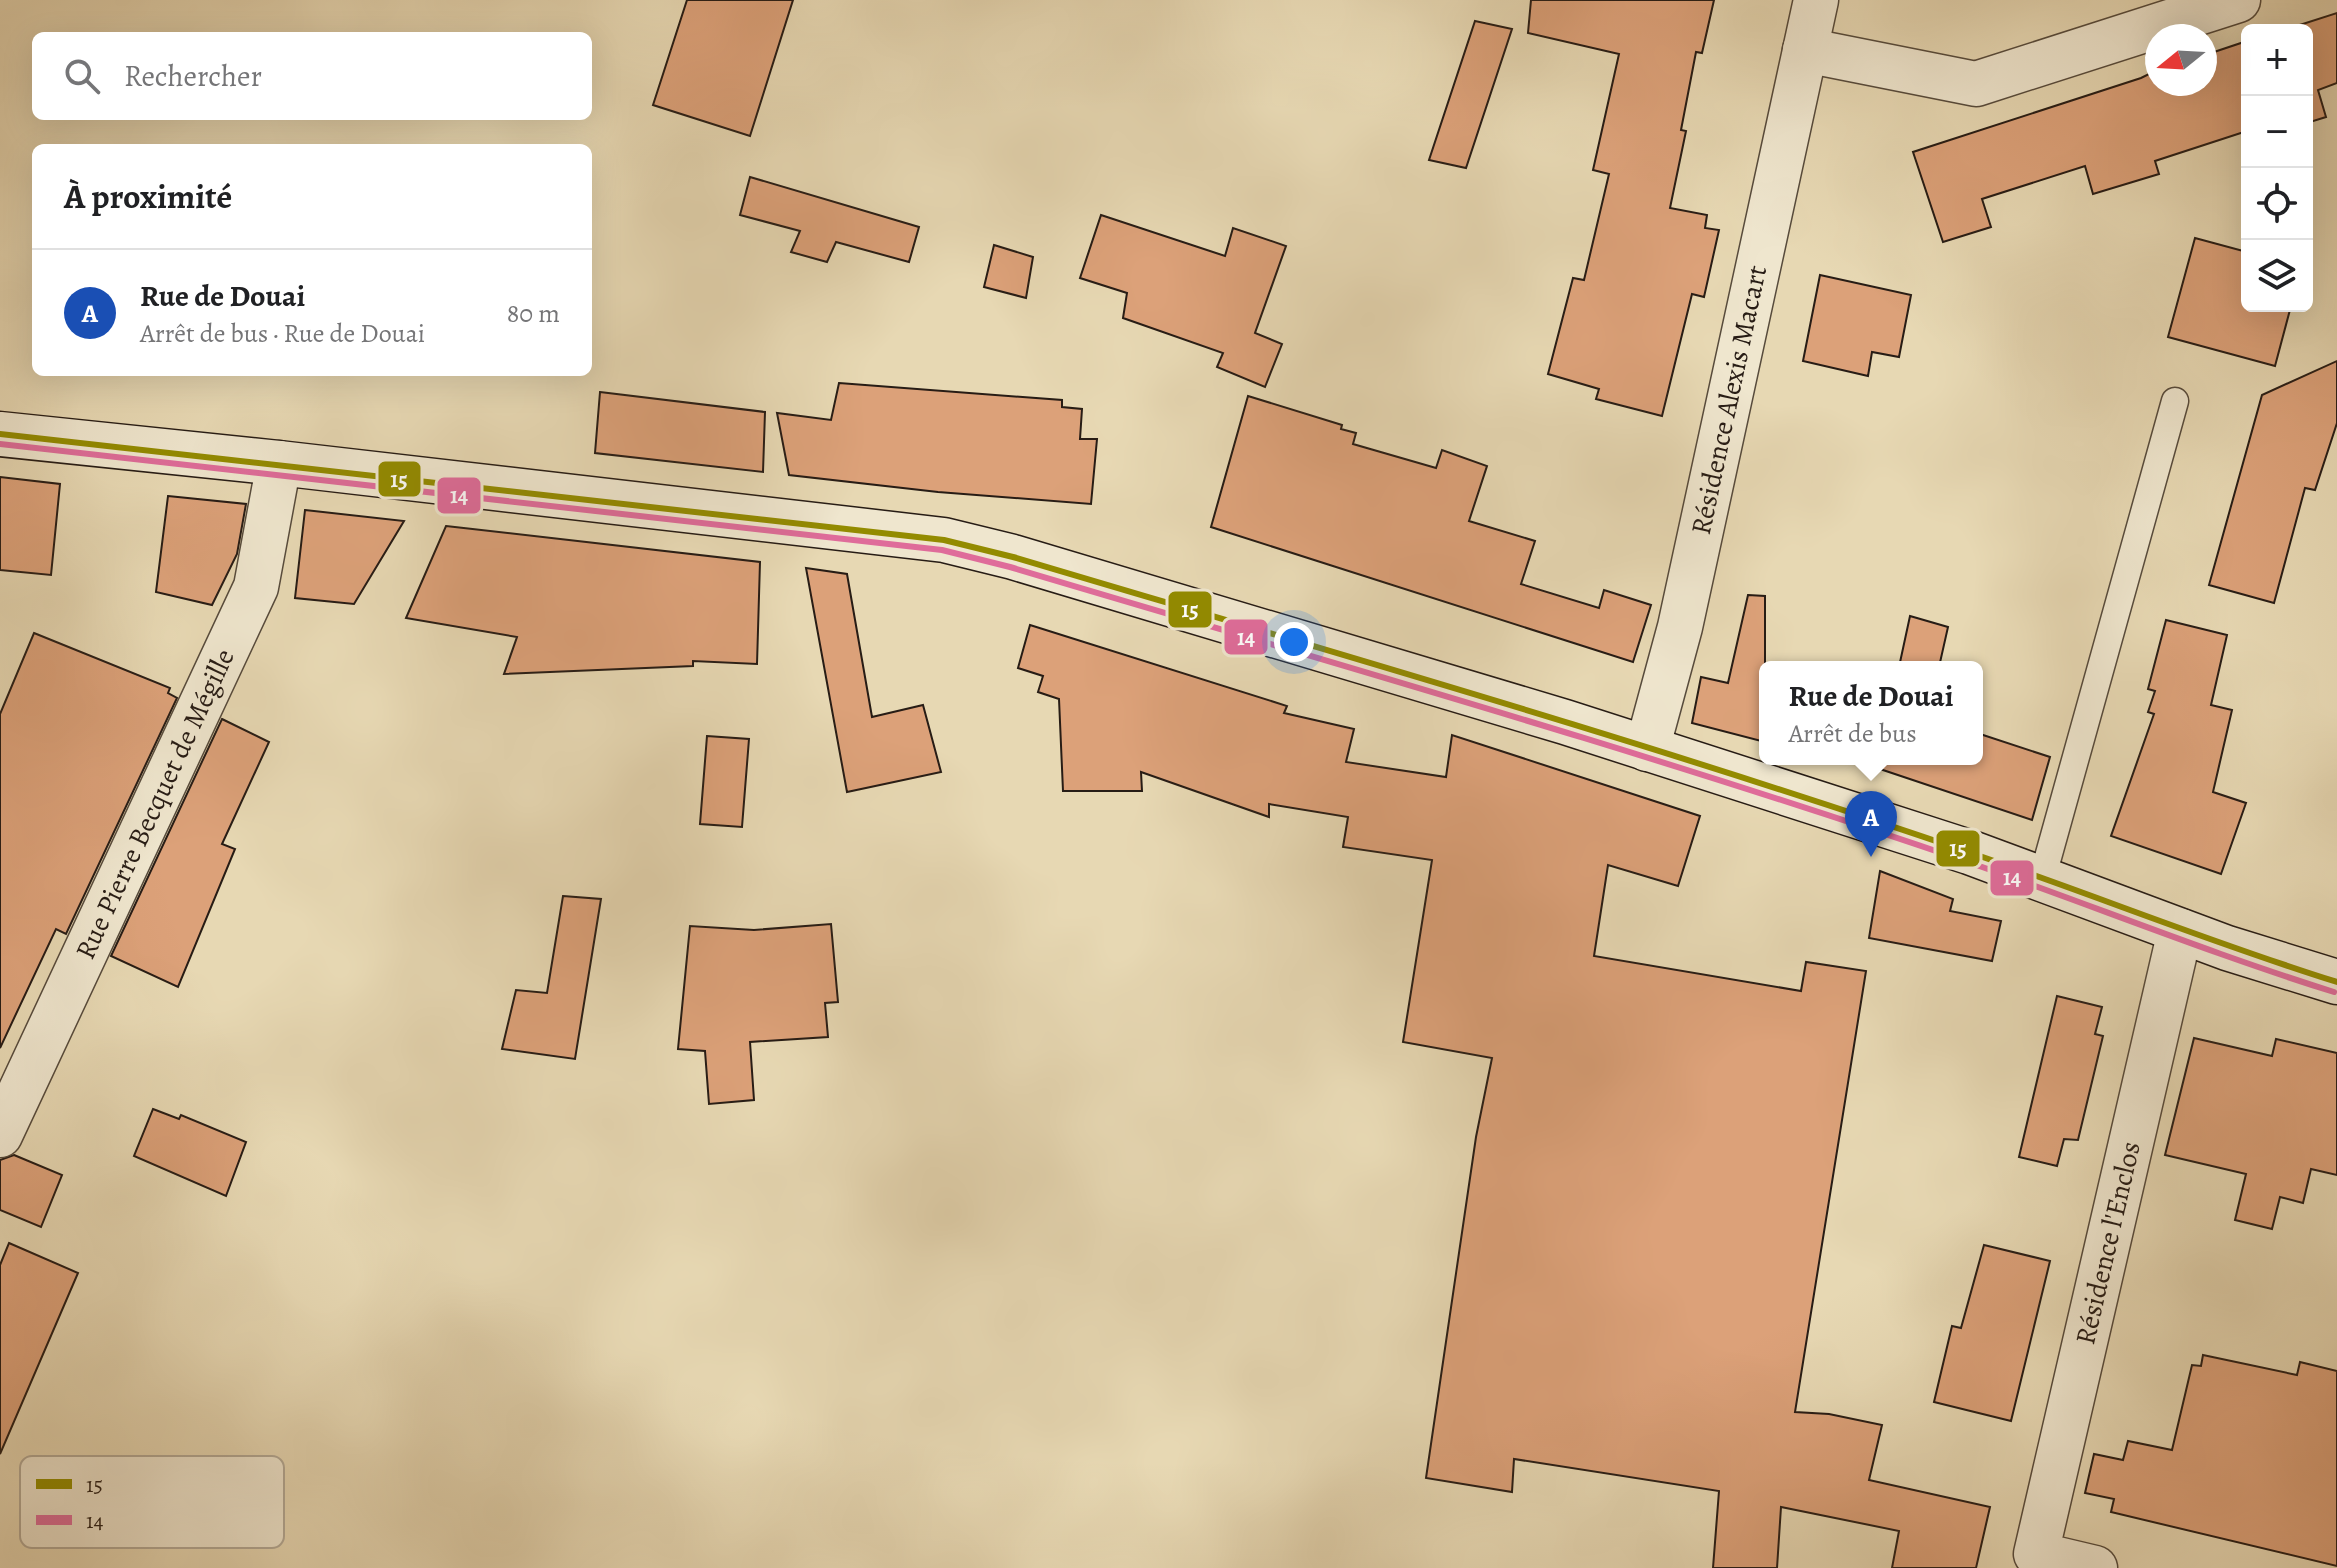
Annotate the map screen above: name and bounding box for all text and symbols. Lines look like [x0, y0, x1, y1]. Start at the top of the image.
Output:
north arrow [2145, 24, 2217, 96]
map controls [2241, 24, 2313, 312]
button: + [2241, 24, 2313, 96]
search box [32, 32, 592, 120]
icon: search [60, 54, 104, 98]
text: Rechercher [124, 56, 262, 96]
button: − [2241, 96, 2313, 168]
button: locate [2241, 168, 2313, 240]
text: À proximité [64, 173, 232, 220]
button: layers [2241, 240, 2313, 312]
street label: Résidence Alexis Macart [1682, 262, 1776, 538]
text: Rue de Douai [140, 276, 305, 316]
text: A [82, 296, 98, 331]
text: 80 m [507, 296, 560, 331]
text: Arrêt de bus · Rue de Douai [140, 316, 425, 351]
line badge: 15 [377, 460, 422, 498]
text: 15 [390, 465, 408, 495]
line badge: 14 [436, 476, 482, 515]
text: 14 [450, 481, 468, 511]
line badge: 15 [1167, 590, 1213, 629]
text: 15 [1181, 595, 1199, 625]
line badge: 14 [1223, 618, 1269, 656]
your location [1274, 622, 1314, 662]
text: 14 [1237, 623, 1255, 653]
street label: Rue Pierre Becquet de Mégille [66, 643, 244, 965]
popup [1759, 661, 1983, 765]
text: Rue de Douai [1788, 676, 1954, 716]
text: Arrêt de bus [1788, 716, 1917, 751]
pin: A [1845, 791, 1897, 857]
line badge: 15 [1935, 829, 1981, 868]
text: 15 [1949, 834, 1967, 864]
line badge: 14 [1989, 859, 2035, 897]
text: 14 [2003, 863, 2021, 893]
street label: Résidence l'Enclos [2066, 1138, 2150, 1348]
legend [20, 1456, 284, 1548]
text: 15 [86, 1470, 103, 1500]
text: 14 [86, 1506, 104, 1536]

